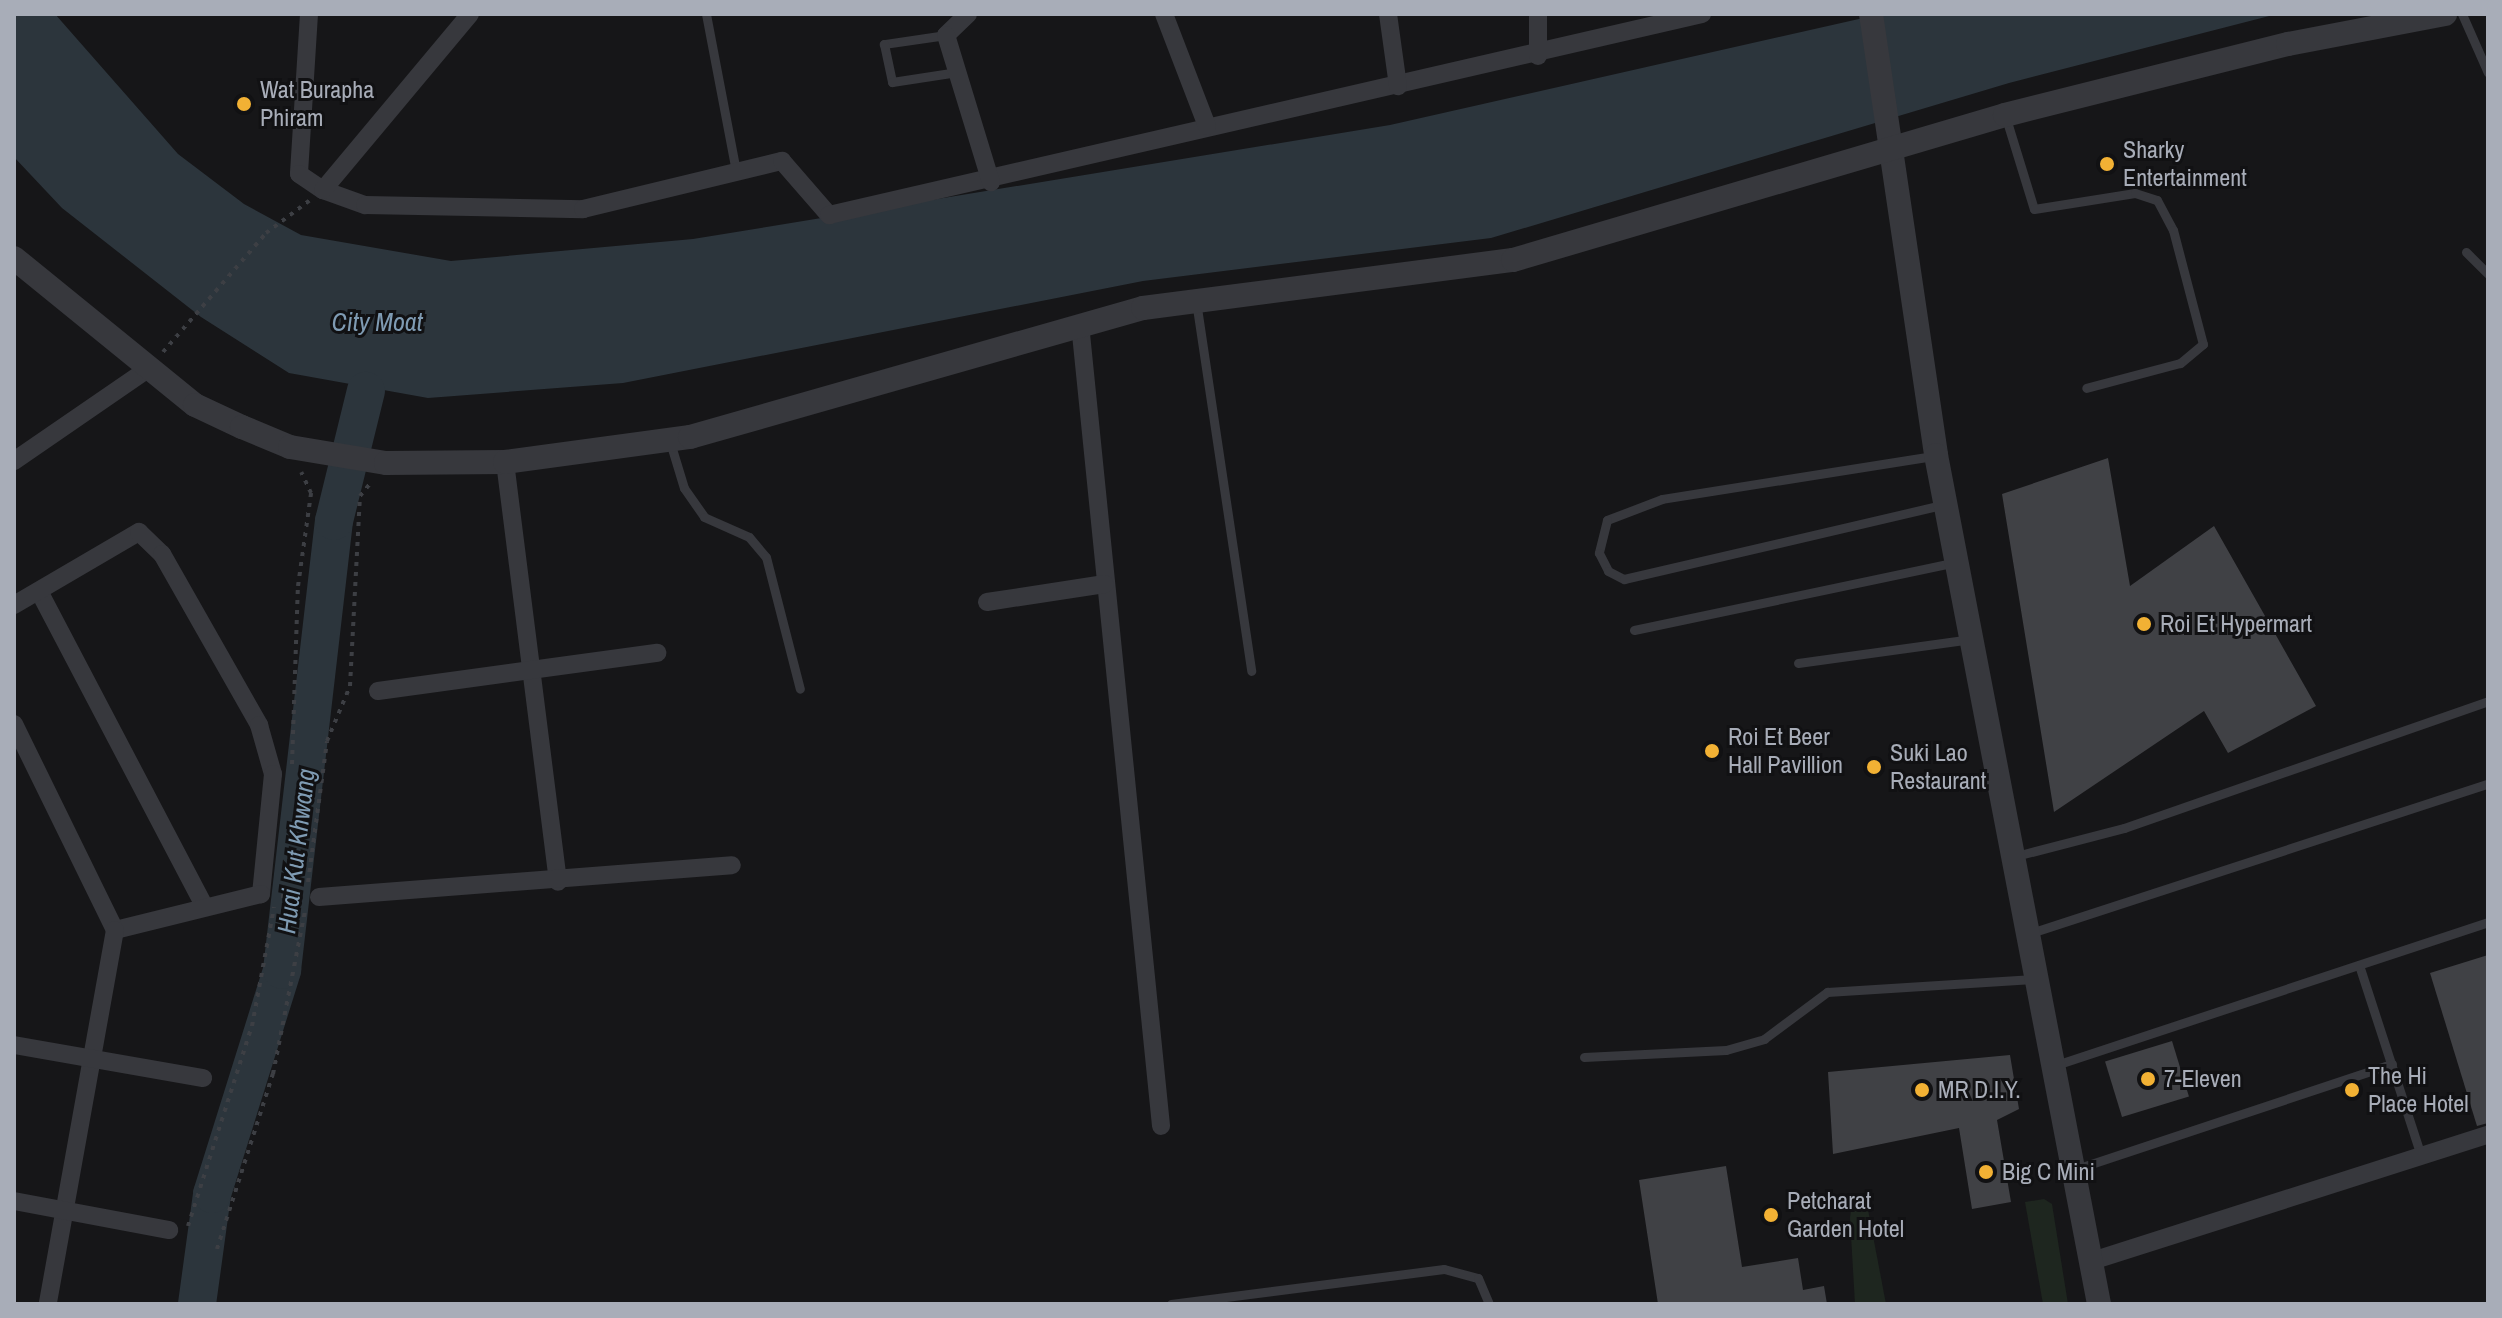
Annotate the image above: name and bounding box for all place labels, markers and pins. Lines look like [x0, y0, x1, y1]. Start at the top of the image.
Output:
place label: Wat Burapha Phiram [260, 76, 374, 132]
marker: Wat Burapha Phiram [235, 95, 253, 113]
place label: Sharky Entertainment [2123, 136, 2247, 192]
marker: Sharky Entertainment [2098, 155, 2116, 173]
place label: Roi Et Hypermart [2160, 610, 2312, 638]
marker: Roi Et Hypermart [2135, 615, 2153, 633]
place label: Roi Et Beer Hall Pavillion [1728, 723, 1843, 779]
place label: Suki Lao Restaurant [1890, 739, 1986, 795]
marker: Roi Et Beer Hall Pavillion [1703, 742, 1721, 760]
marker: Suki Lao Restaurant [1865, 758, 1883, 776]
place label: The Hi Place Hotel [2368, 1062, 2469, 1118]
place label: 7-Eleven [2164, 1065, 2242, 1093]
marker: 7-Eleven [2139, 1070, 2157, 1088]
place label: MR D.I.Y. [1938, 1076, 2021, 1104]
marker: MR D.I.Y. [1913, 1081, 1931, 1099]
marker: The Hi Place Hotel [2343, 1081, 2361, 1099]
place label: Big C Mini [2002, 1158, 2095, 1186]
marker: Big C Mini [1977, 1163, 1995, 1181]
place label: Petcharat Garden Hotel [1787, 1187, 1904, 1243]
marker: Petcharat Garden Hotel [1762, 1206, 1780, 1224]

